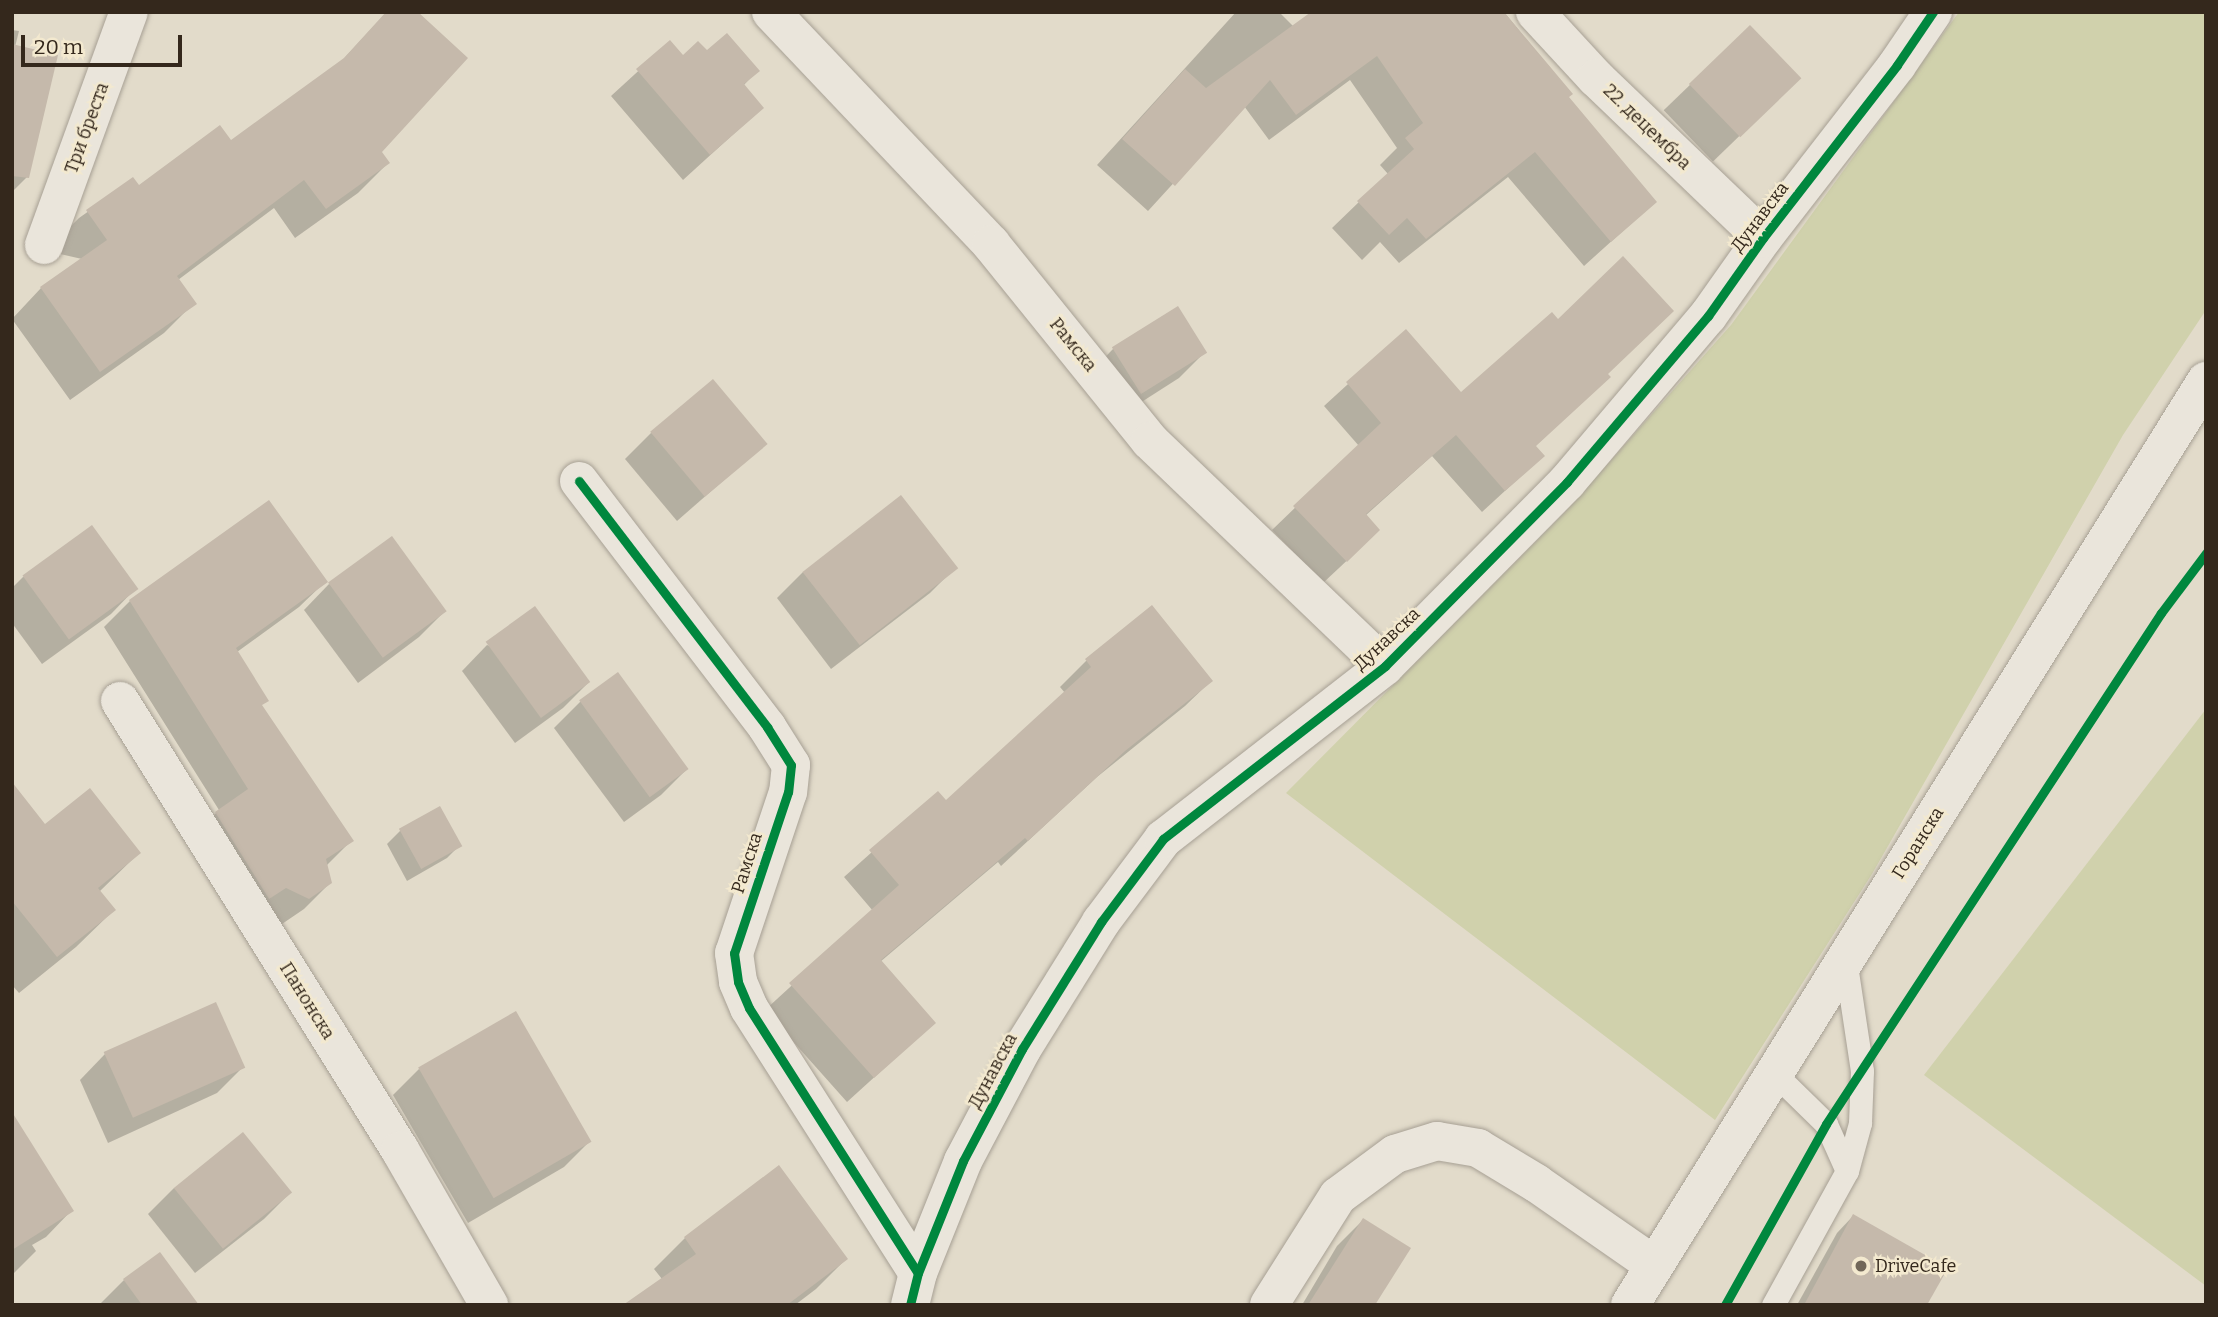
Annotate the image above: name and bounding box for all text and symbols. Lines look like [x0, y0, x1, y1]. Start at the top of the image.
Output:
scale bar [24, 21, 186, 65]
text: 20 m [34, 34, 83, 60]
street label: Три бреста [61, 80, 113, 176]
street label: 22. децембра [1599, 80, 1695, 174]
street label: Дунавска [1727, 178, 1793, 256]
street label: Рамска [1045, 314, 1101, 376]
street label: Дунавска [1350, 603, 1424, 675]
street label: Горанска [1888, 803, 1948, 883]
street label: Рамска [727, 830, 767, 896]
street label: Панонска [275, 959, 339, 1043]
street label: Дунавска [964, 1030, 1022, 1112]
place label: DriveCafe [1875, 1255, 1956, 1277]
marker: DriveCafe [1853, 1258, 1869, 1274]

